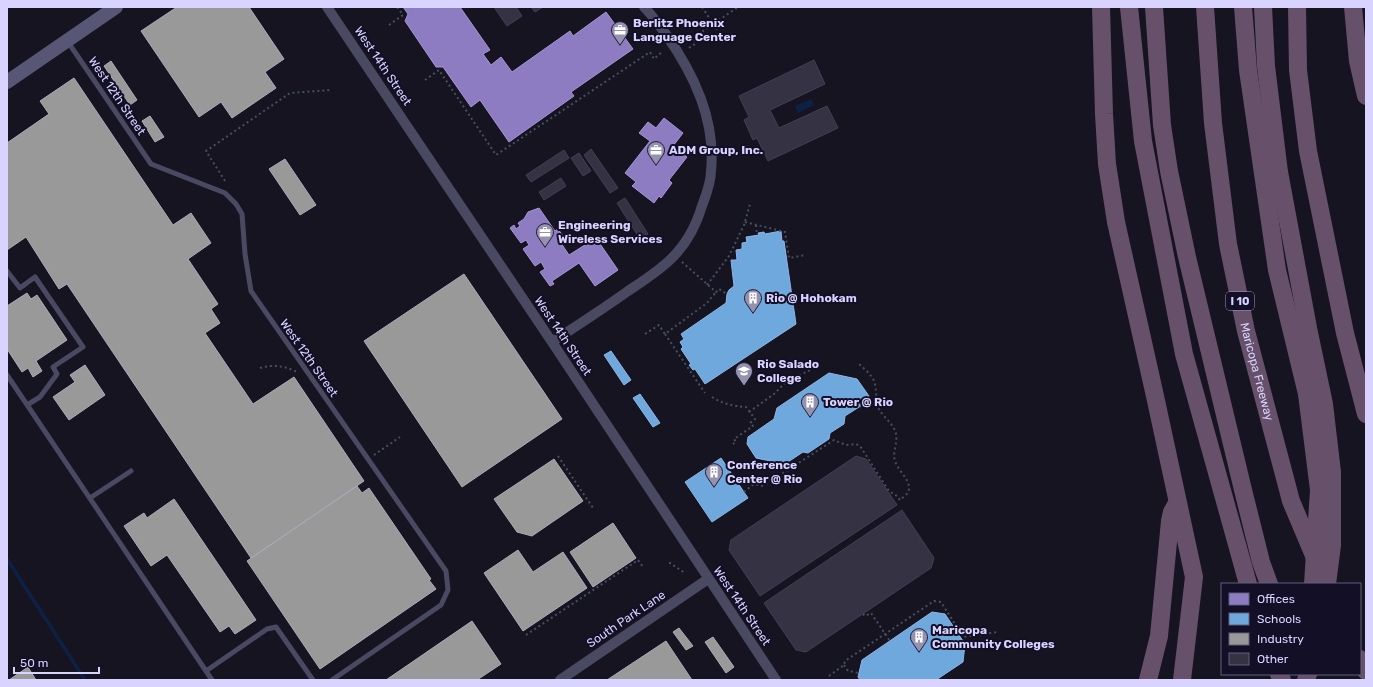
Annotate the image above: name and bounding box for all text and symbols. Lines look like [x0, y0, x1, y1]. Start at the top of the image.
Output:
place label: Berlitz Phoenix Language Center [633, 16, 737, 44]
office icon: Berlitz Phoenix Language Center [610, 20, 630, 45]
street label: West 14th Street [351, 24, 415, 108]
street label: West 12th Street [86, 54, 149, 138]
office icon: ADM Group, Inc. [646, 140, 666, 165]
place label: ADM Group, Inc. [669, 143, 763, 157]
place label: Engineering Wireless Services [558, 218, 663, 246]
office icon: Engineering Wireless Services [535, 222, 555, 247]
building icon: Rio @ Hohokam [743, 288, 763, 313]
place label: Rio @ Hohokam [766, 291, 857, 305]
road number: I 10 [1226, 292, 1254, 310]
street label: West 14th Street [531, 294, 595, 378]
street label: West 12th Street [277, 316, 341, 400]
street label: Maricopa Freeway [1237, 321, 1277, 423]
place label: Rio Salado College [757, 357, 819, 385]
school or university icon: Rio Salado College [734, 361, 754, 386]
building icon: Tower @ Rio [800, 392, 820, 417]
place label: Tower @ Rio [823, 395, 893, 409]
place label: Conference Center @ Rio [727, 458, 802, 486]
building icon: Conference Center @ Rio [704, 462, 724, 487]
street label: West 14th Street [710, 564, 774, 648]
legend [1221, 583, 1361, 675]
street label: South Park Lane [584, 587, 668, 650]
text: Offices [1257, 592, 1295, 606]
text: Schools [1257, 612, 1301, 626]
place label: Maricopa Community Colleges [932, 623, 1055, 651]
building icon: Maricopa Community Colleges [909, 627, 929, 652]
text: Industry [1257, 632, 1304, 646]
scale bar [14, 649, 99, 675]
text: Other [1257, 652, 1289, 666]
text: 50 m [20, 656, 48, 670]

